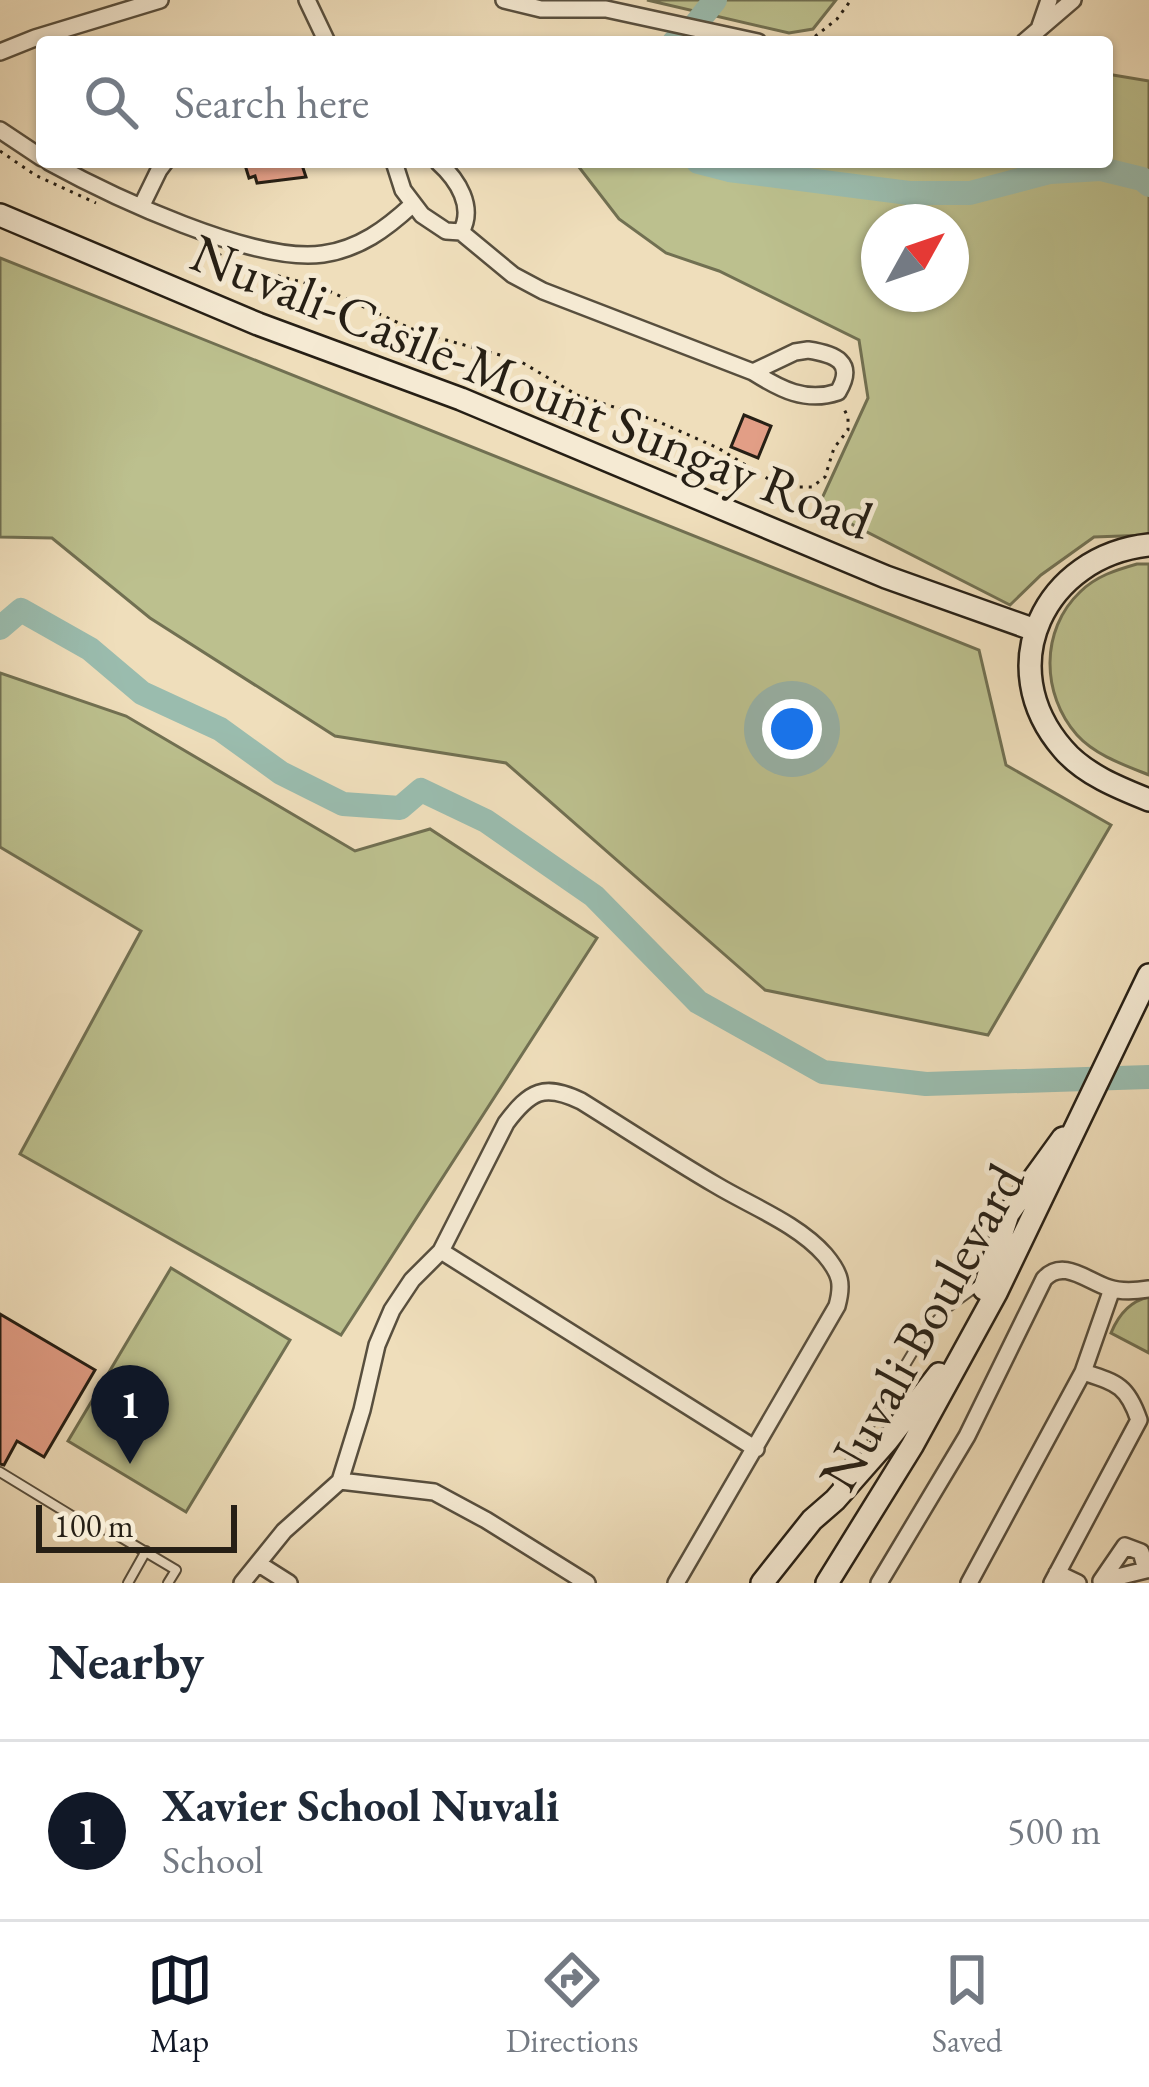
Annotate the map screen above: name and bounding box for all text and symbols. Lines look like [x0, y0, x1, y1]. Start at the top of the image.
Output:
search box [36, 36, 1113, 168]
icon: search [78, 69, 144, 135]
text: Search here [174, 73, 369, 131]
north arrow [861, 204, 969, 312]
street label: Nuvali-Casile-Mount Sungay Road [181, 217, 884, 555]
your location [762, 699, 822, 759]
street label: Nuvali Boulevard [802, 1151, 1040, 1503]
pin: 1 [91, 1365, 169, 1464]
scale bar [36, 1499, 237, 1552]
text: 100 m [54, 1504, 134, 1547]
text: Nearby [48, 1628, 204, 1694]
text: Xavier School Nuvali [162, 1776, 559, 1834]
text: 1 [77, 1805, 97, 1856]
text: 500 m [1007, 1805, 1101, 1856]
text: School [162, 1834, 263, 1885]
tab: Map [147, 1947, 213, 2062]
tab: Directions [506, 1947, 639, 2062]
tab: Saved [932, 1947, 1002, 2062]

